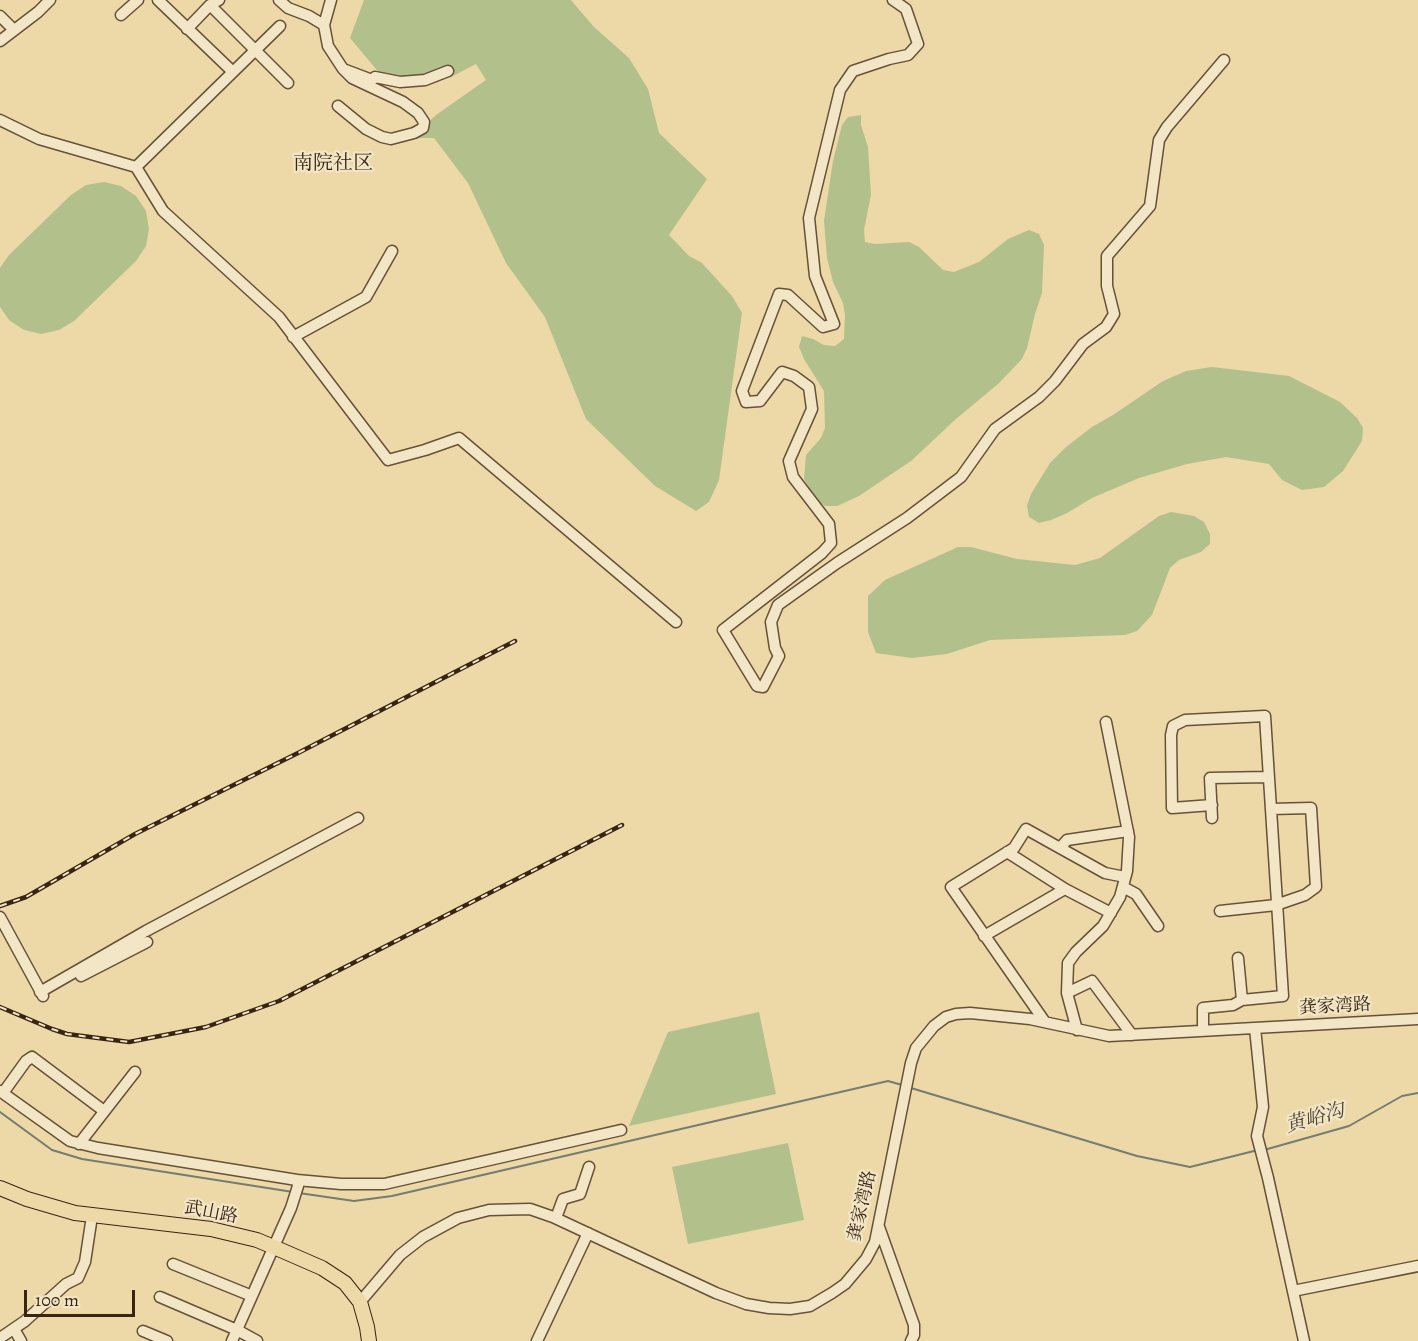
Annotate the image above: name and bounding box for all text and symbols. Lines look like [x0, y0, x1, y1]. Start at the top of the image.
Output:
district label: 南院社区 [293, 152, 373, 176]
street label: 龚家湾路 [1298, 994, 1372, 1020]
water label: 黄峪沟 [1283, 1099, 1347, 1139]
street label: 龚家湾路 [844, 1168, 882, 1244]
street label: 武山路 [182, 1197, 240, 1229]
scale bar [27, 1278, 138, 1316]
text: 100 m [35, 1288, 79, 1312]

